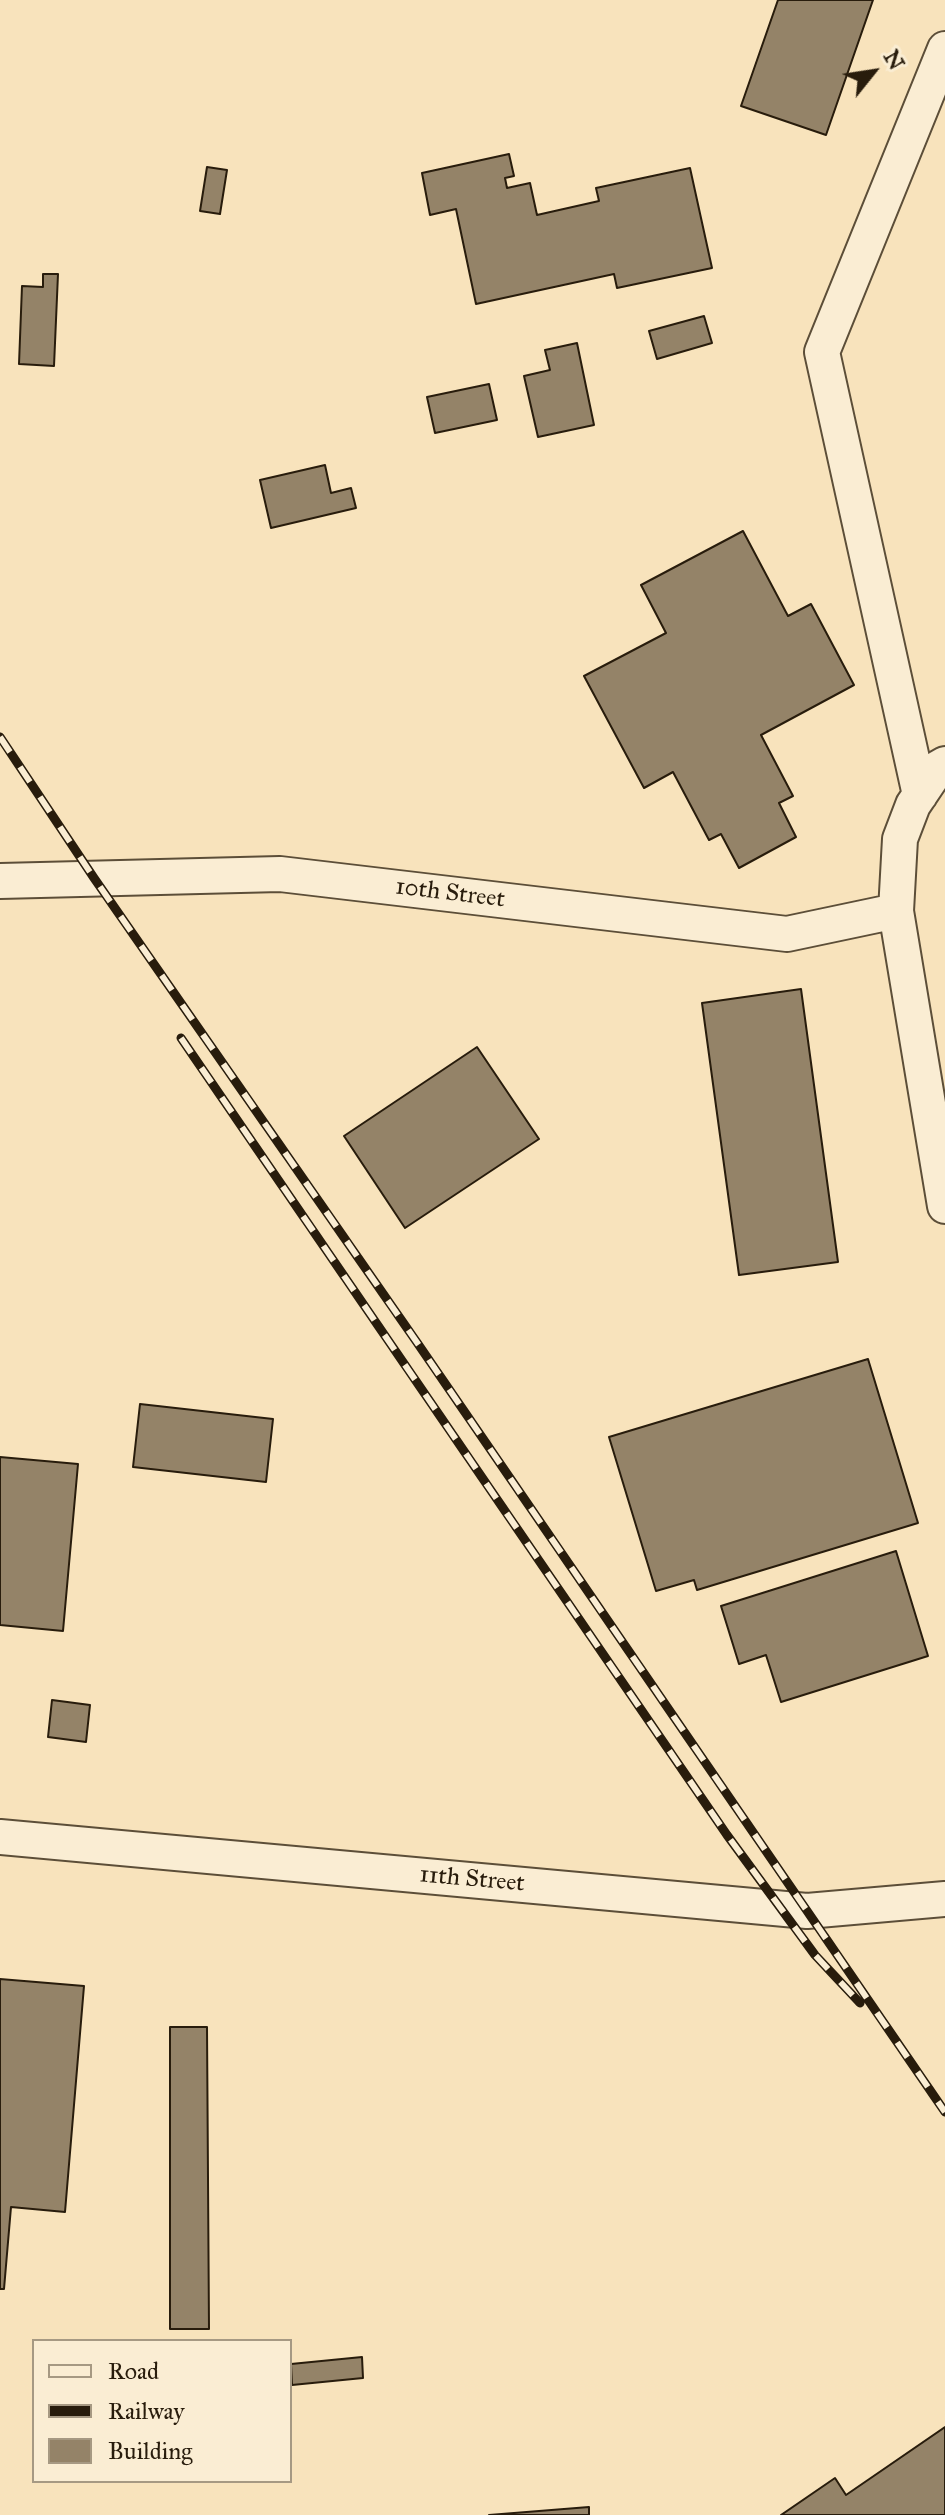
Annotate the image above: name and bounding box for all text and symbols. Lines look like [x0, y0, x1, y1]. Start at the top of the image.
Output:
north arrow [833, 32, 913, 112]
text: N [878, 45, 911, 75]
street label: 10th Street [394, 873, 506, 915]
street label: 11th Street [418, 1861, 526, 1899]
legend [32, 2339, 292, 2483]
text: Road [108, 2356, 159, 2386]
text: Railway [108, 2396, 185, 2426]
text: Building [108, 2436, 193, 2466]

